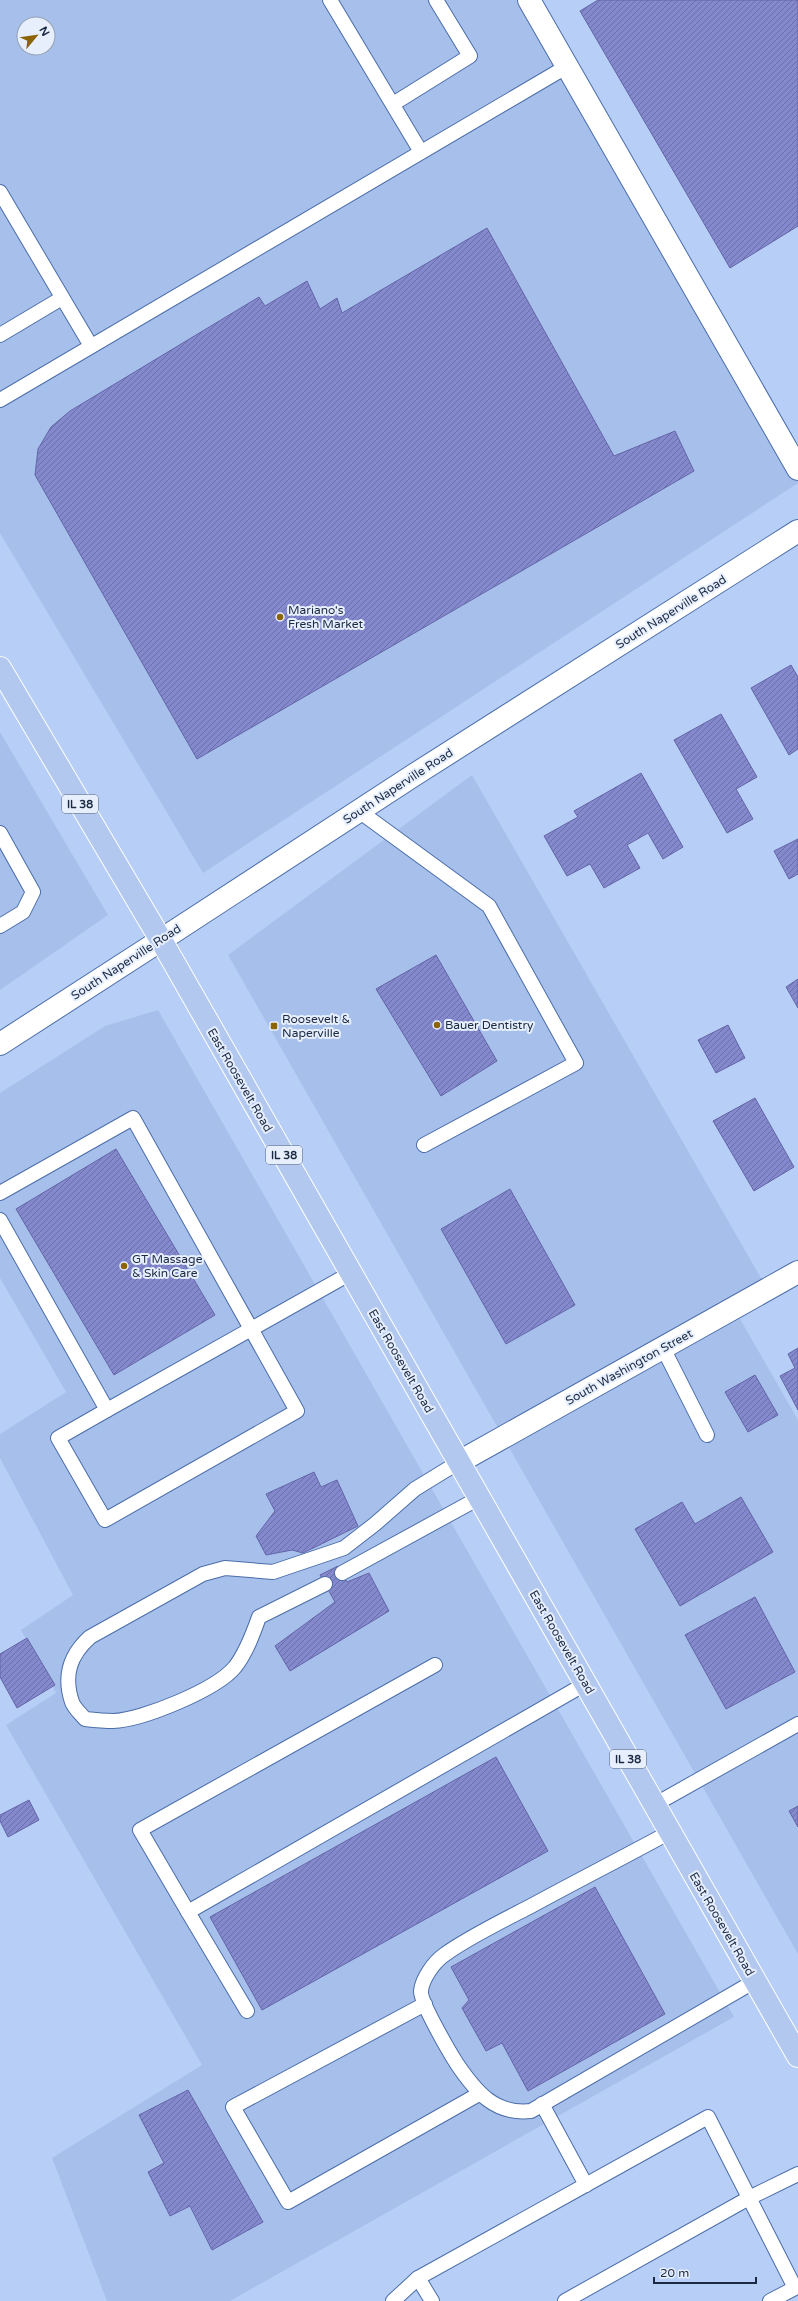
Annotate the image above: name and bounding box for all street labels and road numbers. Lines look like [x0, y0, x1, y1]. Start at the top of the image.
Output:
street label: South Naperville Road [613, 572, 729, 652]
street label: South Naperville Road [341, 745, 455, 827]
road number: IL 38 [62, 795, 98, 813]
street label: South Naperville Road [69, 921, 183, 1003]
street label: East Roosevelt Road [205, 1026, 275, 1134]
road number: IL 38 [266, 1146, 302, 1164]
street label: East Roosevelt Road [366, 1307, 436, 1415]
street label: South Washington Street [563, 1326, 695, 1408]
street label: East Roosevelt Road [527, 1588, 597, 1696]
road number: IL 38 [610, 1750, 646, 1768]
street label: East Roosevelt Road [687, 1870, 757, 1978]

